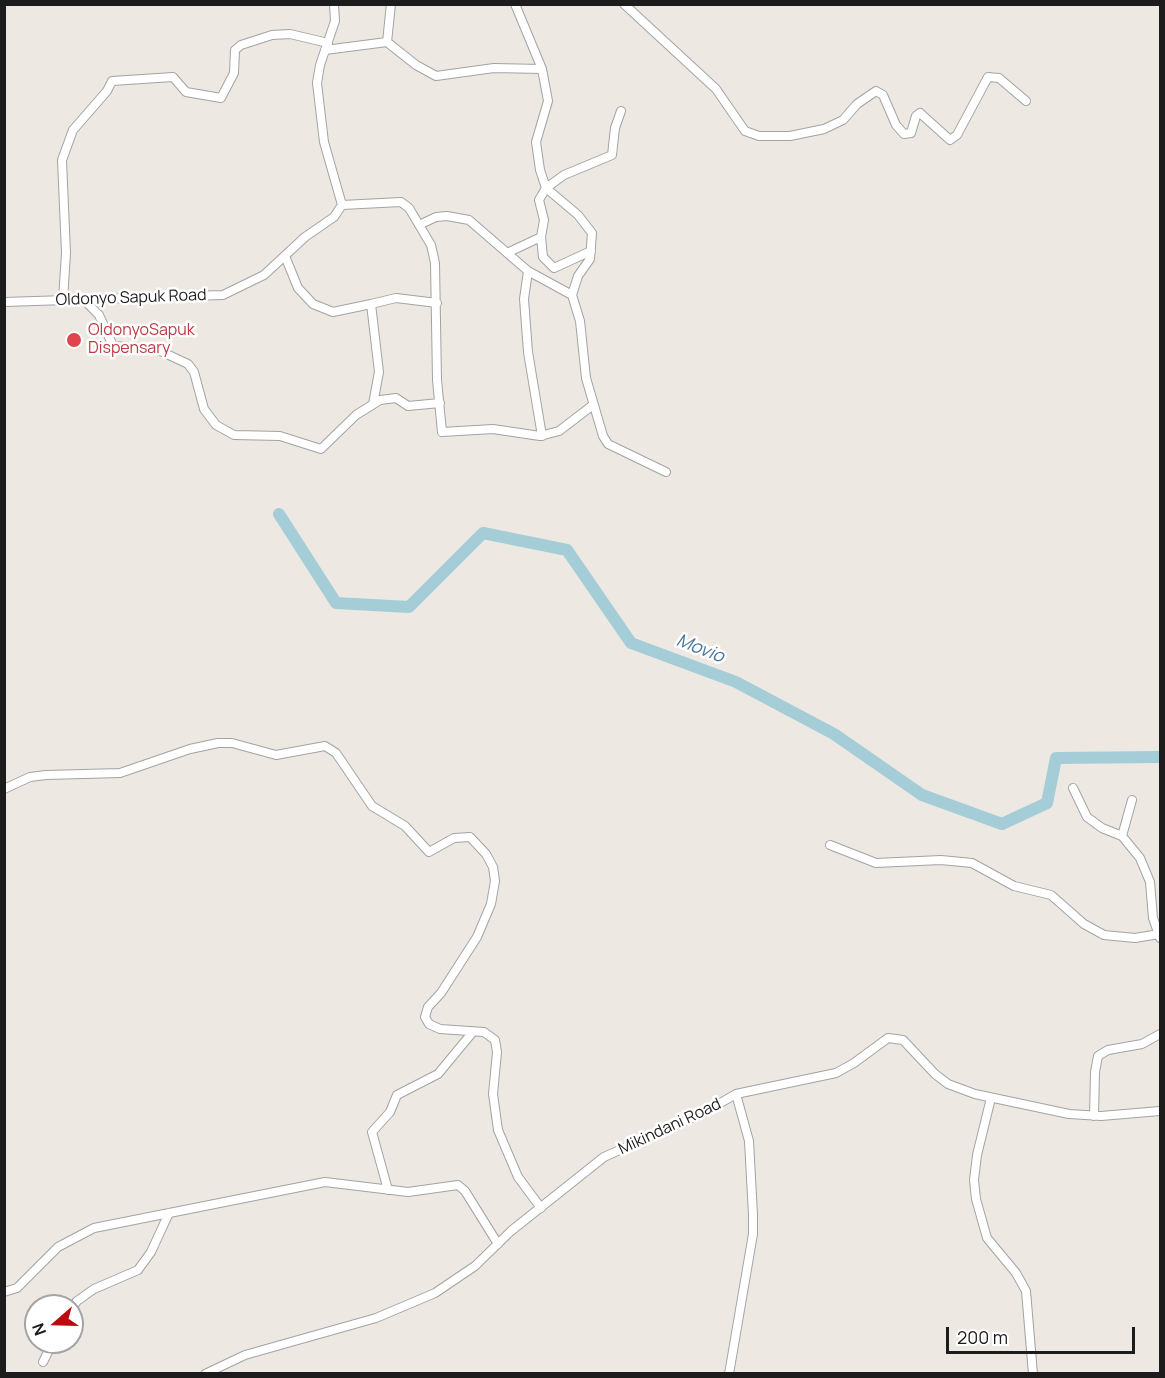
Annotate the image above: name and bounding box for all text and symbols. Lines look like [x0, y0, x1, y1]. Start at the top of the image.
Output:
street label: Oldonyo Sapuk Road [55, 286, 207, 310]
place label: OldonyoSapuk Dispensary [88, 321, 195, 359]
marker: OldonyoSapuk Dispensary [65, 331, 83, 349]
water label: Movio [673, 630, 727, 668]
street label: Mikindani Road [616, 1095, 724, 1159]
north arrow [24, 1294, 84, 1354]
scale bar [949, 1315, 1138, 1353]
text: N [27, 1320, 51, 1339]
text: 200 m [957, 1325, 1008, 1349]

